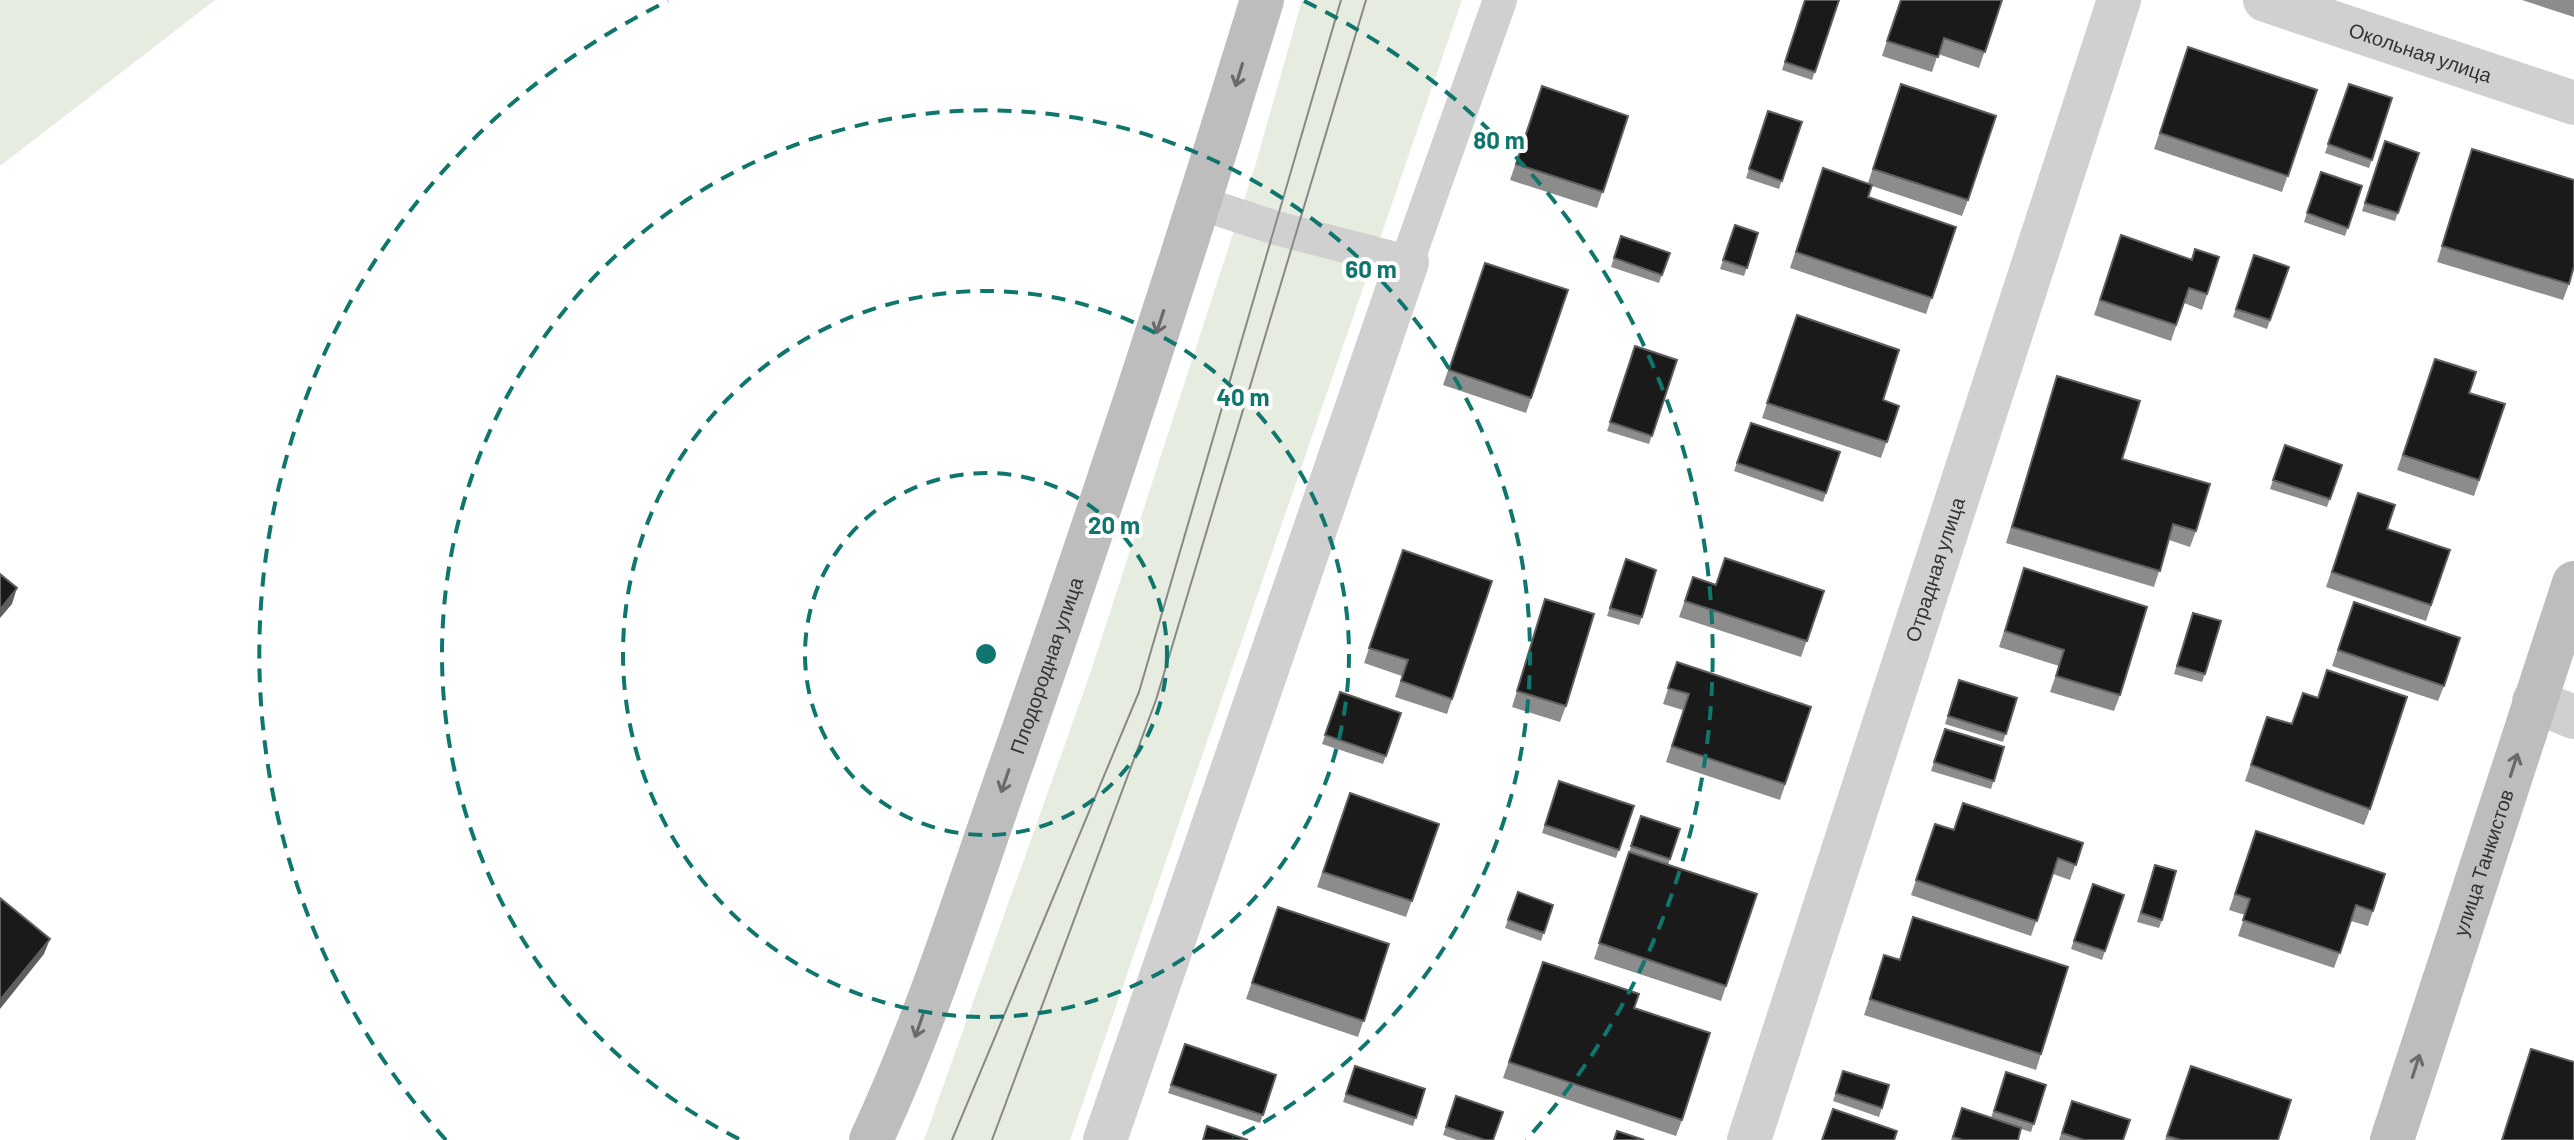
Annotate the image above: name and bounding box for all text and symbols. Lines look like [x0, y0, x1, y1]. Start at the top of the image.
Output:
street label: Окольная улица [2346, 17, 2496, 87]
one-way arrow [1231, 61, 1246, 87]
text: 80 m [1473, 125, 1525, 154]
text: 60 m [1345, 254, 1397, 283]
one-way arrow [1152, 309, 1167, 335]
text: 40 m [1216, 382, 1270, 411]
street label: Отрадная улица [1900, 493, 1969, 645]
text: 20 m [1088, 510, 1140, 539]
street label: Плодородная улица [1004, 573, 1087, 757]
centre of rings [972, 640, 1000, 668]
one-way arrow [2507, 753, 2522, 778]
one-way arrow [997, 768, 1012, 793]
street label: улица Танкистов [2448, 786, 2518, 939]
one-way arrow [911, 1013, 925, 1038]
one-way arrow [2409, 1053, 2424, 1079]

